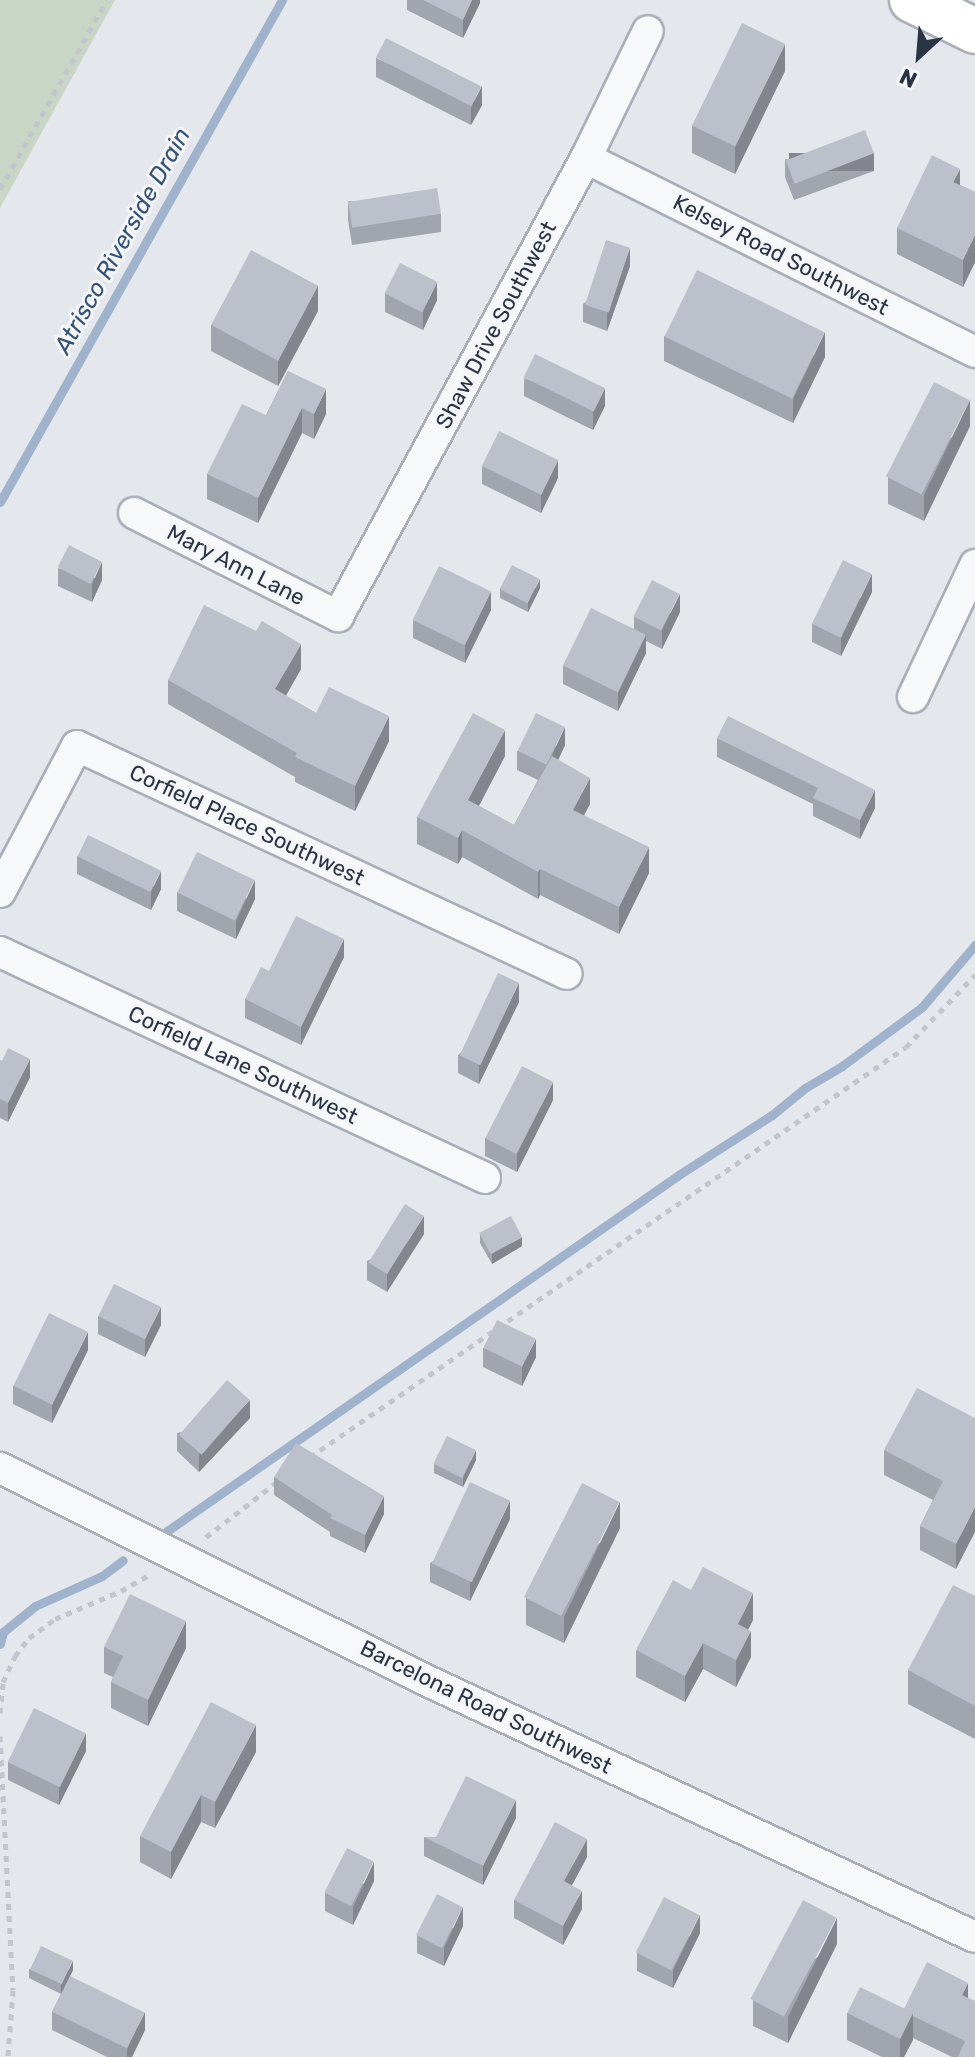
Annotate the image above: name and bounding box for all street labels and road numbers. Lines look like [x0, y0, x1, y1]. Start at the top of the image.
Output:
street label: Kelsey Road Southwest [668, 189, 894, 321]
street label: Shaw Drive Southwest [430, 217, 562, 433]
street label: Mary Ann Lane [162, 519, 310, 611]
street label: Corfield Place Southwest [125, 759, 369, 891]
street label: Corfield Lane Southwest [124, 1000, 362, 1130]
street label: Barcelona Road Southwest [356, 1634, 616, 1780]

